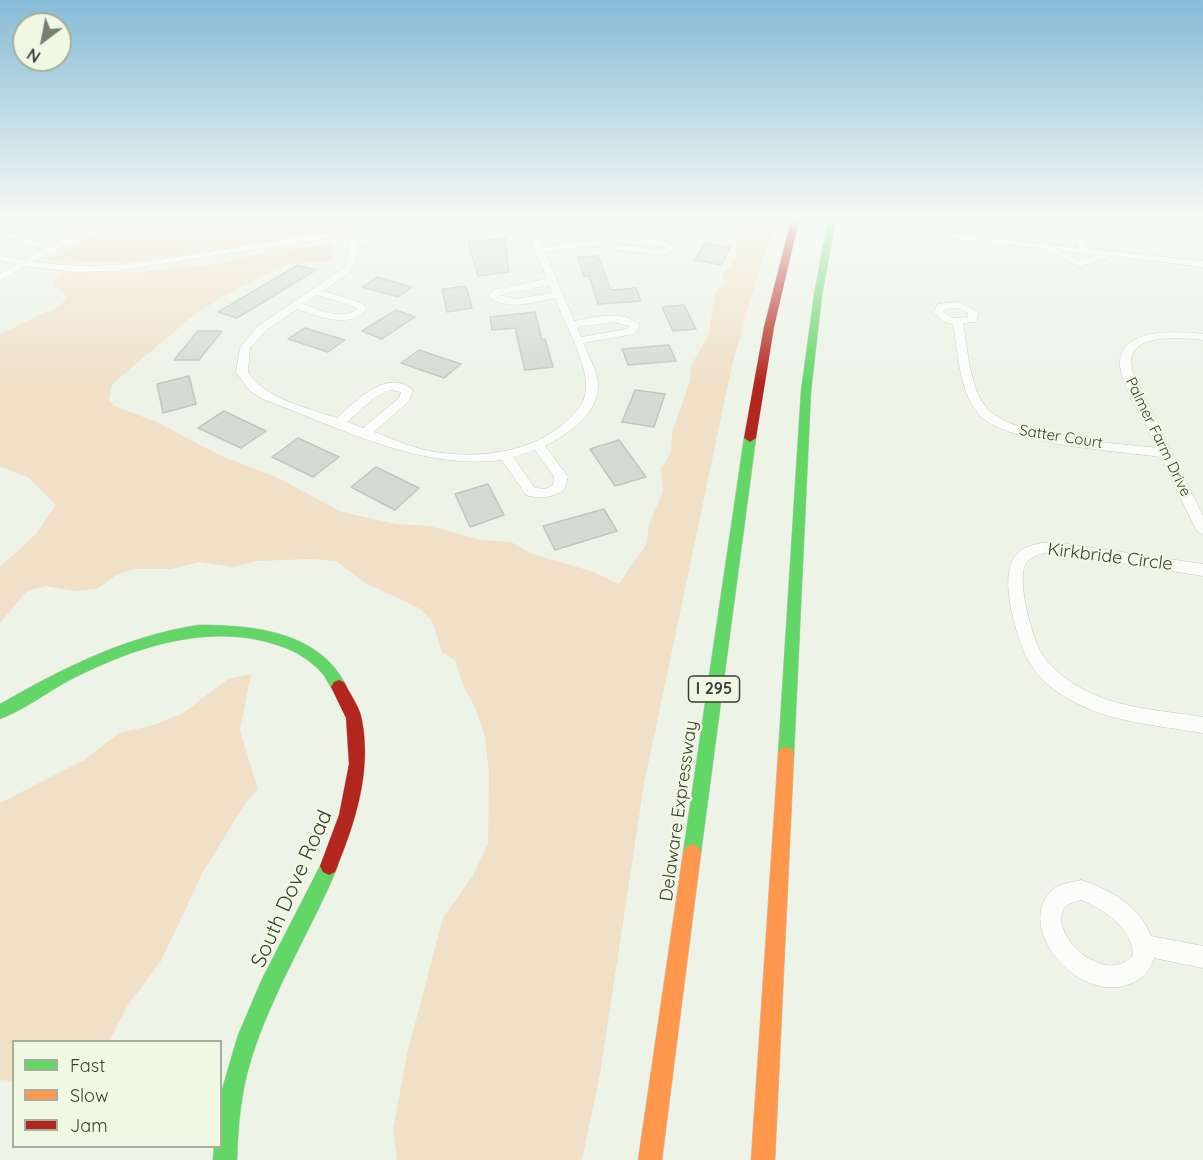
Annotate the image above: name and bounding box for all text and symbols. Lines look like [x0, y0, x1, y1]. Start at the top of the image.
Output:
north arrow [12, 12, 72, 72]
text: N [23, 44, 44, 67]
street label: Palmer Farm Drive [1121, 374, 1195, 500]
street label: Satter Court [1018, 422, 1104, 452]
street label: Kirkbride Circle [1046, 539, 1174, 575]
road number: I 295 [688, 676, 740, 702]
street label: Delaware Expressway [656, 719, 702, 903]
street label: South Dove Road [246, 806, 338, 972]
legend [12, 1040, 222, 1148]
text: Fast [70, 1054, 105, 1077]
text: Slow [70, 1084, 108, 1107]
text: Jam [70, 1114, 108, 1137]

